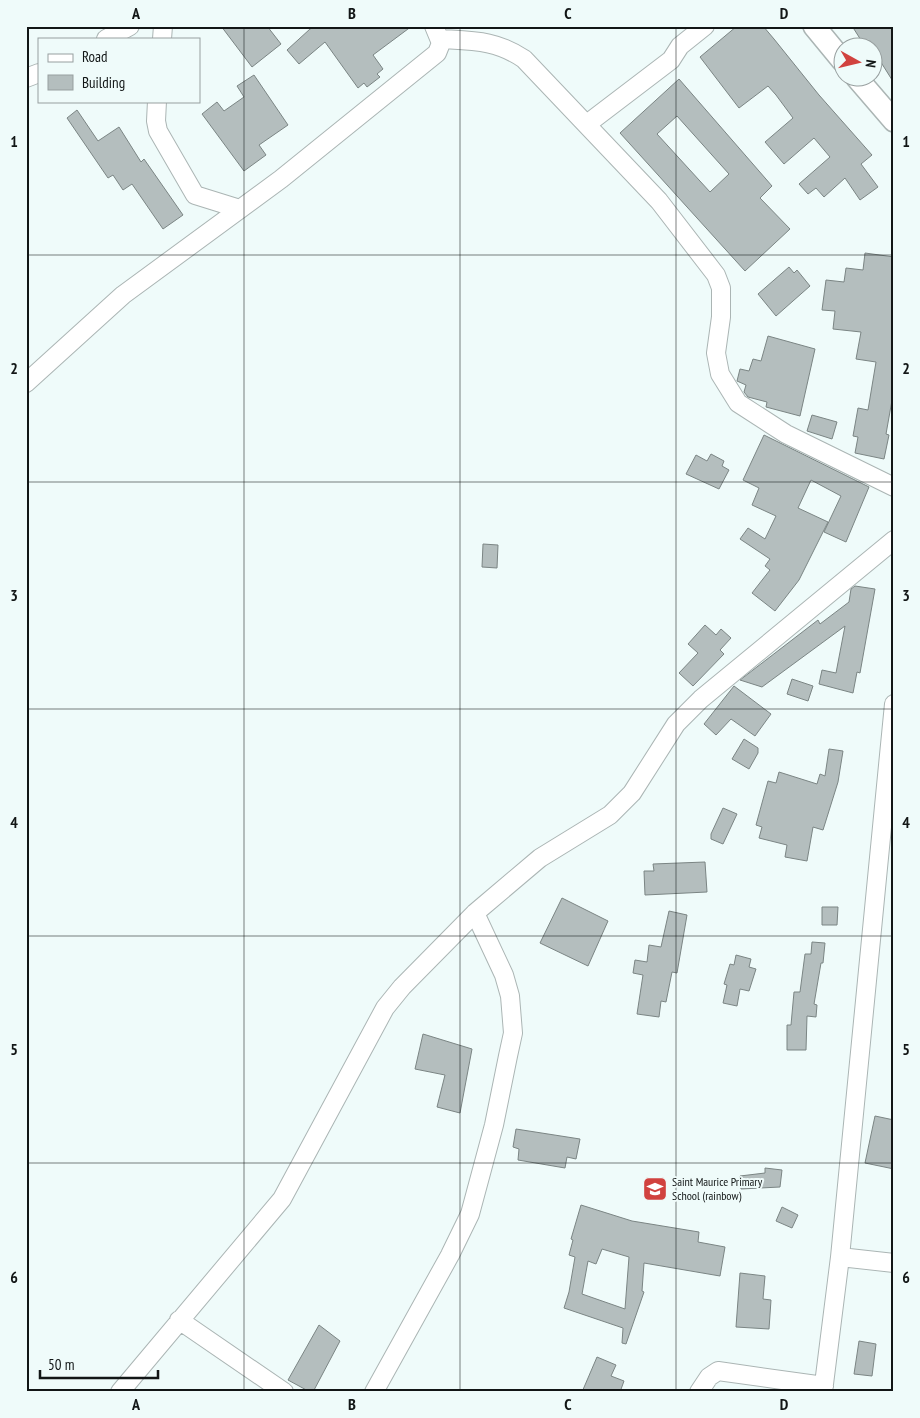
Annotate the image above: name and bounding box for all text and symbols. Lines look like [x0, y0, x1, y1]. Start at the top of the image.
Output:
text: A [131, 3, 141, 23]
text: B [348, 3, 356, 23]
text: C [564, 3, 572, 23]
text: D [780, 3, 789, 23]
legend [38, 38, 200, 102]
north arrow [832, 38, 882, 88]
text: Road [82, 47, 108, 66]
text: N [861, 59, 880, 69]
text: Building [82, 73, 125, 92]
text: 1 [10, 131, 18, 151]
text: 1 [902, 131, 910, 151]
text: 2 [10, 358, 18, 378]
text: 2 [902, 358, 910, 378]
text: 3 [10, 585, 18, 605]
text: 3 [902, 585, 910, 605]
text: 4 [10, 812, 18, 832]
text: 4 [902, 812, 910, 832]
text: 5 [10, 1039, 18, 1059]
text: 5 [902, 1039, 910, 1059]
place label: Saint Maurice Primary School (rainbow) [672, 1174, 763, 1203]
school or university icon: Saint Maurice Primary School (rainbow) [642, 1176, 668, 1202]
text: 6 [10, 1267, 18, 1287]
text: 6 [902, 1267, 910, 1287]
scale bar [40, 1348, 158, 1380]
text: 50 m [48, 1355, 74, 1374]
text: A [131, 1394, 141, 1414]
text: B [348, 1394, 356, 1414]
text: C [564, 1394, 572, 1414]
text: D [780, 1394, 789, 1414]

